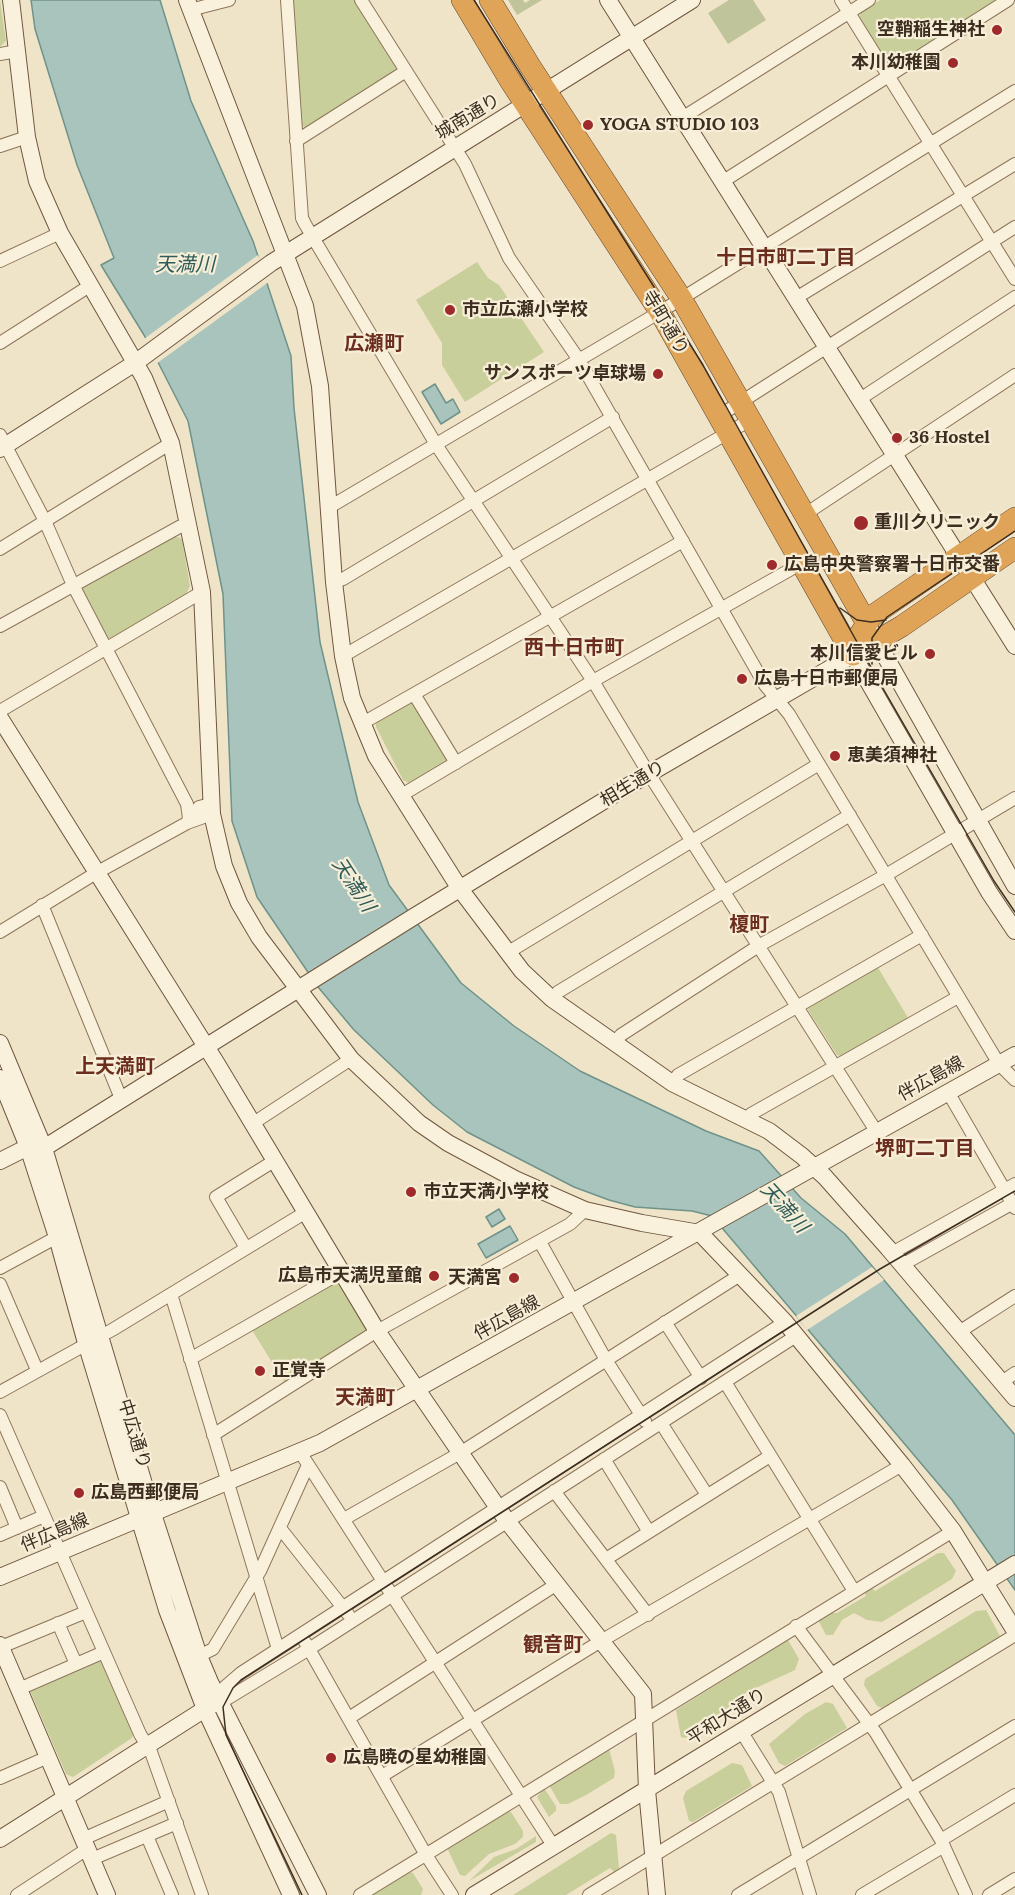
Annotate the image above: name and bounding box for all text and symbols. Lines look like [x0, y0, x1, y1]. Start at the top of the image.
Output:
place label: 空鞘稲生神社 [877, 19, 985, 41]
marker: 空鞘稲生神社 [990, 23, 1004, 37]
place label: 本川幼稚園 [851, 52, 941, 74]
marker: 本川幼稚園 [946, 56, 960, 70]
street label: 城南通り [432, 89, 504, 145]
place label: YOGA STUDIO 103 [600, 114, 759, 136]
marker: YOGA STUDIO 103 [581, 118, 595, 132]
district label: 十日市町二丁目 [716, 246, 856, 270]
water label: 天満川 [155, 253, 215, 277]
street label: 寺町通り [637, 287, 693, 359]
place label: 市立広瀬小学校 [462, 299, 588, 321]
marker: 市立広瀬小学校 [443, 303, 457, 317]
district label: 広瀬町 [344, 332, 404, 356]
place label: サンスポーツ卓球場 [484, 363, 646, 385]
marker: サンスポーツ卓球場 [651, 367, 665, 381]
place label: 36 Hostel [909, 427, 990, 449]
marker: 36 Hostel [890, 431, 904, 445]
place label: 重川クリニック [874, 512, 1000, 534]
marker: 重川クリニック [852, 514, 870, 532]
place label: 広島中央警察署十日市交番 [784, 554, 1000, 576]
marker: 広島中央警察署十日市交番 [765, 558, 779, 572]
district label: 西十日市町 [524, 636, 624, 660]
place label: 本川信愛ビル [810, 643, 918, 665]
marker: 本川信愛ビル [923, 647, 937, 661]
place label: 広島十日市郵便局 [754, 668, 898, 690]
marker: 広島十日市郵便局 [735, 672, 749, 686]
place label: 恵美須神社 [847, 745, 937, 767]
marker: 恵美須神社 [828, 749, 842, 763]
street label: 相生通り [597, 756, 669, 812]
water label: 天満川 [327, 853, 379, 917]
district label: 榎町 [729, 913, 769, 937]
street label: 伴広島線 [894, 1052, 968, 1106]
district label: 上天満町 [75, 1055, 155, 1079]
district label: 堺町二丁目 [875, 1137, 975, 1161]
water label: 天満川 [755, 1178, 813, 1238]
place label: 市立天満小学校 [423, 1181, 549, 1203]
marker: 市立天満小学校 [404, 1185, 418, 1199]
place label: 広島市天満児童館 [278, 1265, 422, 1287]
place label: 天満宮 [448, 1267, 502, 1289]
marker: 広島市天満児童館 [427, 1269, 441, 1283]
marker: 天満宮 [507, 1271, 521, 1285]
street label: 伴広島線 [470, 1291, 544, 1345]
place label: 正覚寺 [272, 1360, 326, 1382]
marker: 正覚寺 [253, 1364, 267, 1378]
district label: 天満町 [335, 1386, 395, 1410]
street label: 中広通り [113, 1396, 155, 1472]
place label: 広島西郵便局 [91, 1482, 199, 1504]
marker: 広島西郵便局 [72, 1486, 86, 1500]
street label: 伴広島線 [18, 1509, 92, 1557]
district label: 観音町 [523, 1633, 583, 1657]
street label: 平和大通り [683, 1684, 771, 1750]
place label: 広島暁の星幼稚園 [343, 1747, 487, 1769]
marker: 広島暁の星幼稚園 [324, 1751, 338, 1765]

